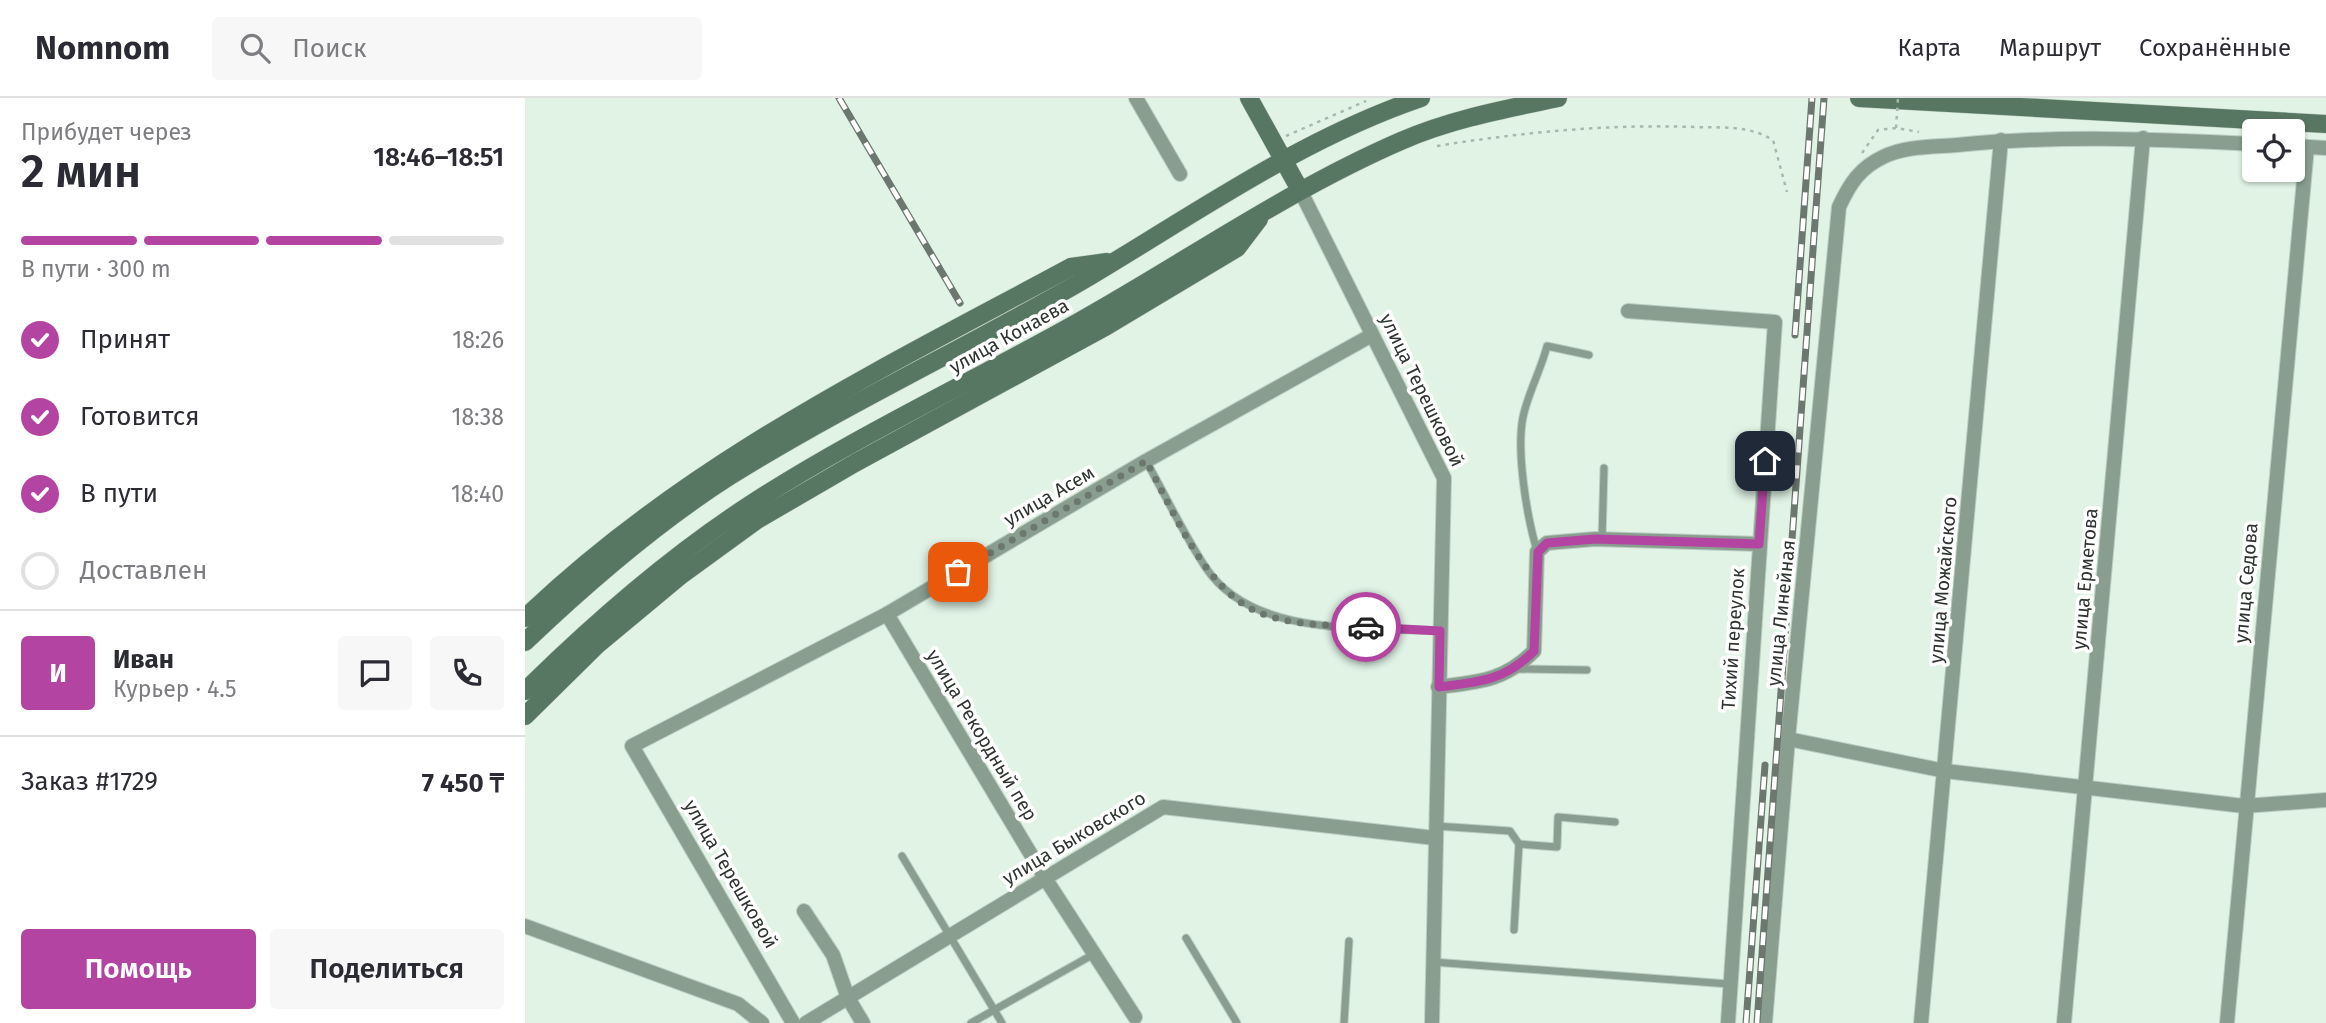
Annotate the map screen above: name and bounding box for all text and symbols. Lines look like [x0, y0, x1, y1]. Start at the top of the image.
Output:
search box [212, 17, 702, 80]
text: Nomnom [35, 28, 170, 68]
icon: search [236, 29, 274, 67]
text: Поиск [292, 33, 367, 64]
text: Карта [1898, 34, 1961, 62]
text: Маршрут [1999, 34, 2101, 62]
text: Сохранённые [2139, 34, 2291, 62]
text: Прибудет через [21, 118, 192, 146]
map controls [2242, 119, 2305, 182]
button: locate [2242, 119, 2305, 182]
text: 18:46–18:51 [373, 142, 504, 173]
text: 2 мин [21, 144, 141, 199]
text: В пути · 300 m [21, 255, 171, 283]
street label: улица Конаева [945, 294, 1073, 378]
street label: улица Терешковой [1375, 310, 1469, 470]
icon: check [21, 321, 59, 359]
text: Принят [80, 324, 170, 355]
text: 18:26 [452, 326, 504, 354]
icon: check [21, 398, 59, 436]
text: Готовится [80, 401, 200, 432]
text: 18:38 [451, 403, 504, 431]
pin [1735, 431, 1795, 491]
icon: home [1746, 442, 1784, 480]
street label: улица Асем [1000, 461, 1098, 531]
icon: check [21, 475, 59, 513]
text: В пути [80, 478, 158, 509]
text: 18:40 [451, 480, 504, 508]
street label: улица Можайского [1924, 496, 1962, 664]
street label: улица Ерметова [2067, 507, 2103, 651]
street label: улица Седова [2229, 522, 2263, 644]
street label: улица Линейная [1762, 539, 1800, 687]
pin [928, 542, 988, 602]
icon: bag [939, 553, 977, 591]
text: Доставлен [80, 555, 207, 586]
street label: Тихий переулок [1717, 567, 1749, 711]
courier [1331, 592, 1401, 662]
icon: car [1347, 608, 1385, 646]
button: chat [338, 636, 412, 710]
button: phone [430, 636, 504, 710]
text: Иван [113, 644, 174, 675]
street label: улица Рекордный пер [922, 645, 1042, 825]
text: И [49, 658, 67, 689]
text: Курьер · 4.5 [113, 675, 237, 703]
text: Заказ #1729 [21, 766, 158, 797]
text: 7 450 ₸ [422, 768, 504, 799]
street label: улица Быковского [998, 786, 1150, 890]
street label: улица Терешковой [679, 796, 783, 952]
button: Помощь [21, 929, 256, 1009]
button: Поделиться [270, 929, 504, 1009]

